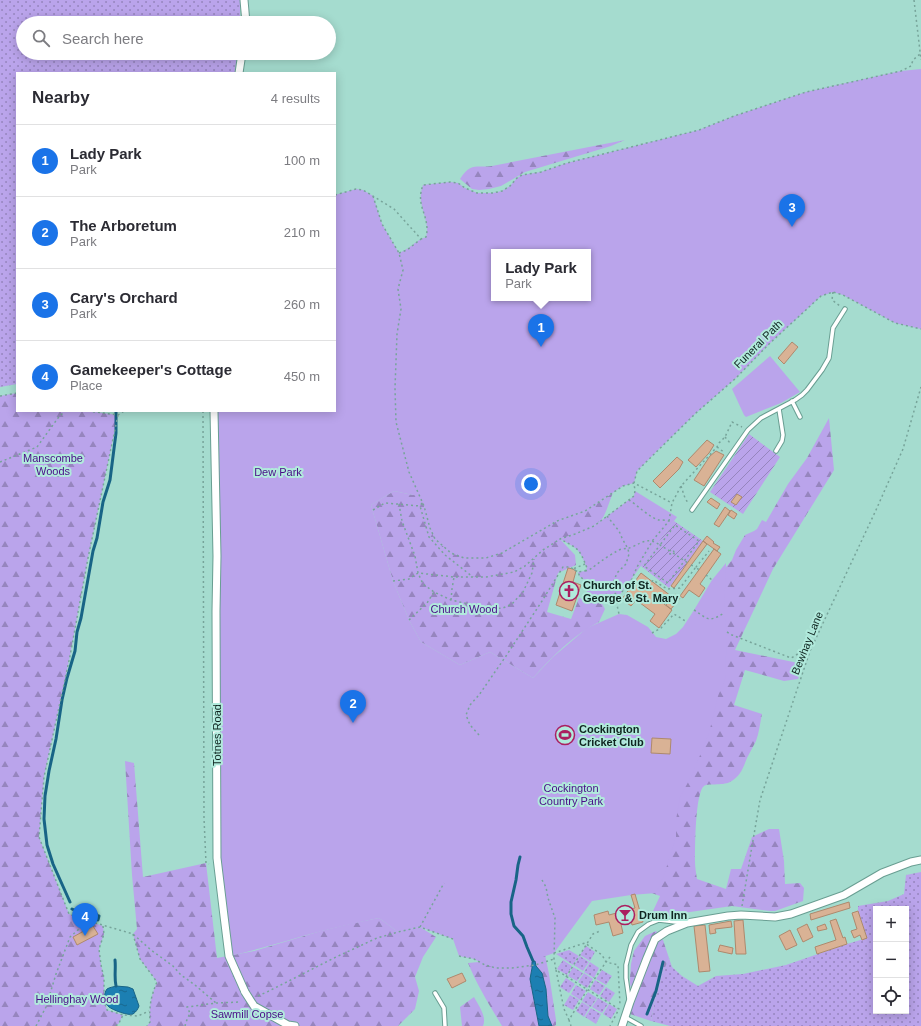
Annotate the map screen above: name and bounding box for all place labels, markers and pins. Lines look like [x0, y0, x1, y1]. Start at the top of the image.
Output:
pin: 3 [779, 194, 805, 227]
pin: 1 [528, 314, 554, 347]
place label: Church of St. George & St. Mary [583, 579, 679, 604]
church icon: Church of St. George & St. Mary [558, 580, 580, 602]
pin: 2 [340, 690, 366, 723]
place label: Cockington Cricket Club [579, 723, 644, 748]
sports icon: Cockington Cricket Club [554, 724, 576, 746]
pin: 4 [72, 903, 98, 936]
bar icon: Drum Inn [614, 904, 636, 926]
place label: Drum Inn [639, 909, 688, 921]

